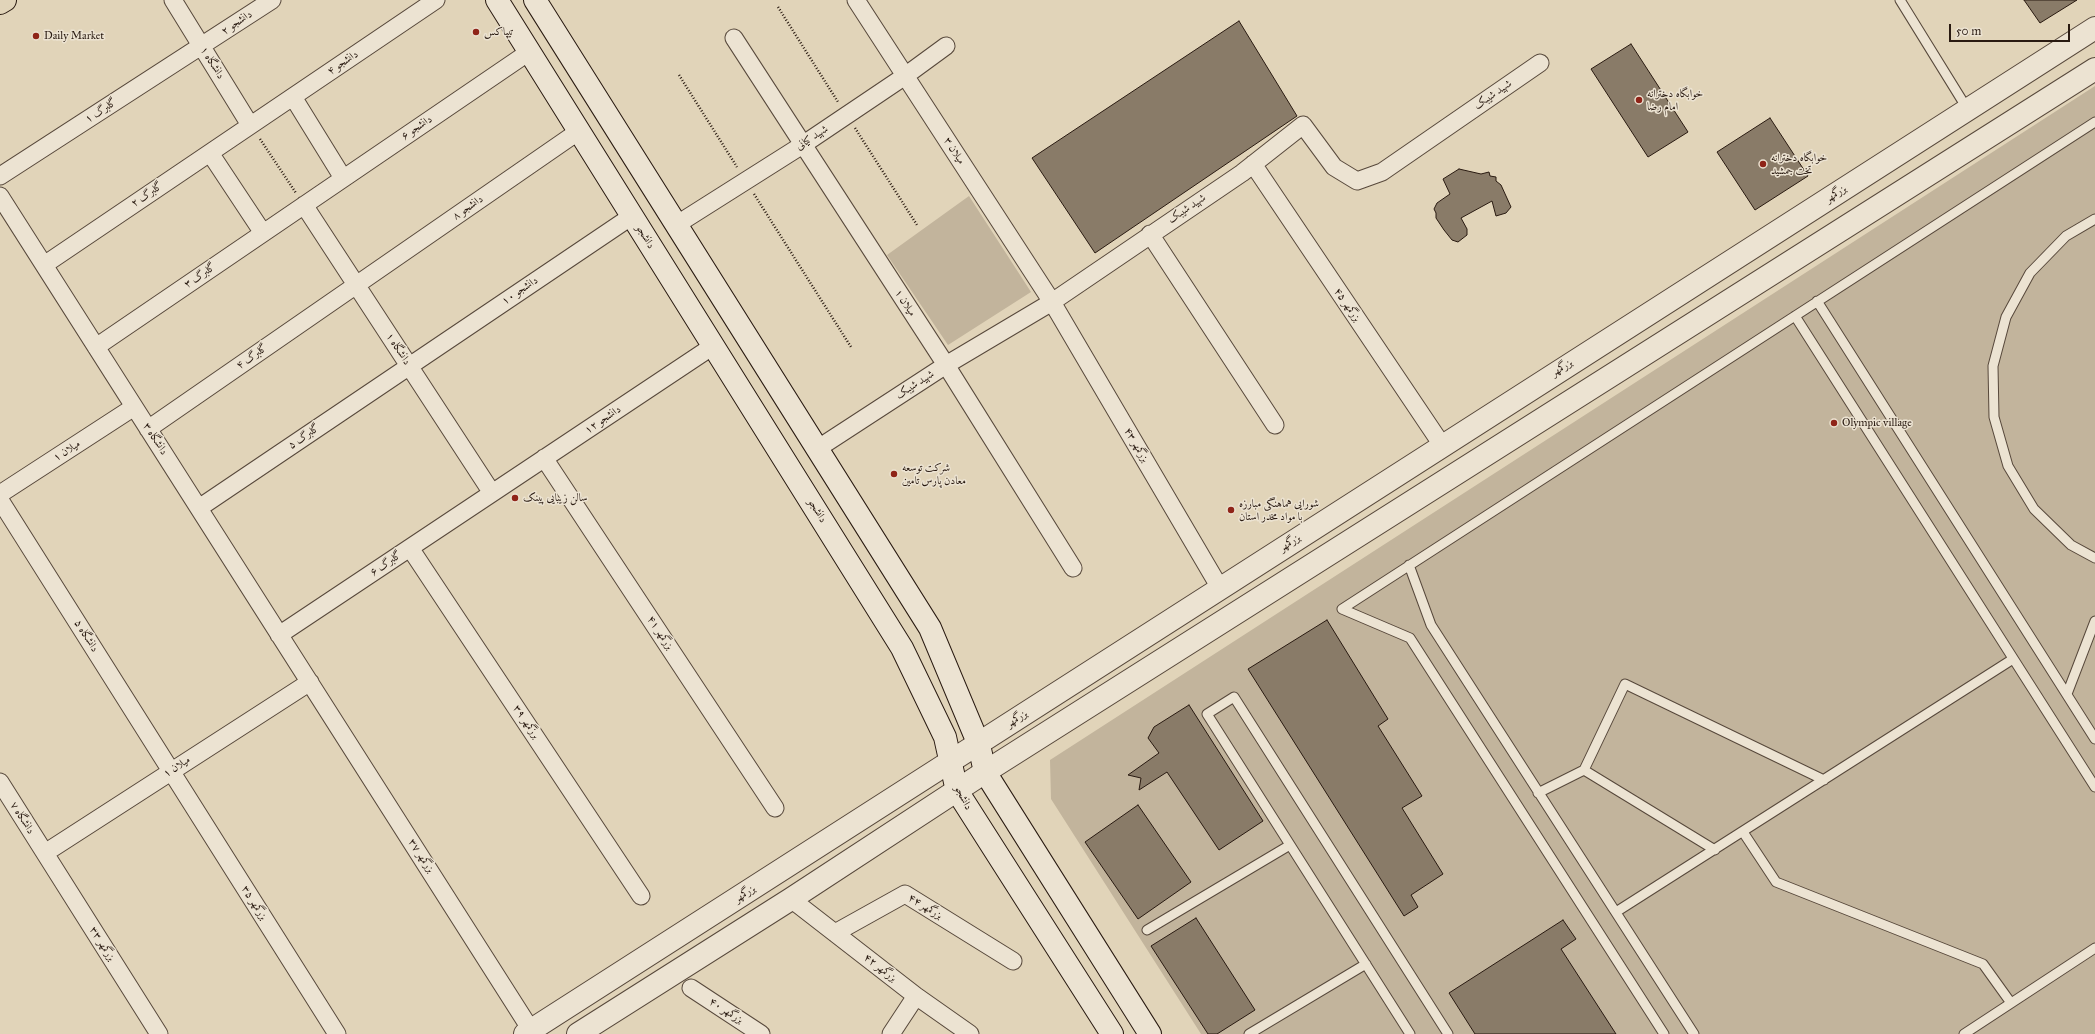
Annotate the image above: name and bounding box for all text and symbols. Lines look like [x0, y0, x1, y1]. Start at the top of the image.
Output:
street label: دانشجو ۲ [219, 8, 255, 38]
scale bar [1951, 16, 2072, 42]
text: 50 m [1956, 24, 1981, 38]
place label: تیپاکس [484, 25, 514, 39]
marker: تیپاکس [471, 27, 481, 37]
place label: Daily Market [44, 29, 104, 43]
marker: Daily Market [31, 31, 41, 41]
street label: دانشگاه ۱ [197, 44, 227, 82]
street label: دانشجو ۴ [325, 48, 361, 78]
street label: شهید شیبک [1472, 77, 1514, 113]
place label: خوابگاه دخترانه امام رضا [1647, 87, 1703, 113]
marker: خوابگاه دخترانه امام رضا [1634, 95, 1644, 105]
street label: گلبرگ ۱ [83, 96, 119, 126]
street label: دانشجو ۶ [399, 113, 435, 143]
street label: شهید کیانی [793, 123, 831, 153]
street label: میلان ۳ [940, 135, 968, 167]
place label: خوابگاه دخترانه تخت جمشید [1771, 151, 1827, 177]
marker: خوابگاه دخترانه تخت جمشید [1758, 159, 1768, 169]
street label: گلبرگ ۲ [129, 180, 165, 210]
street label: بزرگمهر [1823, 182, 1849, 206]
street label: شهید شیبک [1165, 191, 1209, 227]
street label: دانشجو ۸ [450, 193, 486, 223]
street label: دانشجو [633, 223, 657, 251]
street label: گلبرگ ۳ [182, 261, 218, 291]
street label: دانشجو ۱۰ [499, 274, 541, 308]
street label: بزرگمهر ۴۵ [1331, 286, 1363, 324]
street label: میلان ۱ [891, 287, 919, 319]
street label: دانشگاه ۱ [383, 330, 413, 368]
street label: گلبرگ ۴ [234, 342, 270, 372]
street label: بزرگمهر [1549, 356, 1575, 380]
street label: شهید شیبک [893, 368, 937, 402]
street label: دانشجو ۱۲ [582, 403, 624, 437]
place label: Olympic village [1842, 416, 1912, 430]
marker: Olympic village [1829, 418, 1839, 428]
street label: دانشگاه ۳ [140, 420, 170, 458]
street label: گلبرگ ۵ [286, 422, 322, 452]
street label: بزرگمهر ۴۳ [1121, 425, 1151, 465]
street label: میلان ۱ [51, 437, 83, 465]
place label: شرکت توسعه معادن پارس تامین [902, 461, 966, 487]
marker: شرکت توسعه معادن پارس تامین [889, 469, 899, 479]
place label: سالن زیبایی پینک [523, 491, 587, 505]
marker: سالن زیبایی پینک [510, 493, 520, 503]
street label: دانشجو [805, 497, 829, 525]
place label: شورایی هماهنگی مبارزه با مواد مخدر استان [1239, 497, 1319, 523]
marker: شورایی هماهنگی مبارزه با مواد مخدر استان [1226, 505, 1236, 515]
street label: بزرگمهر [1277, 531, 1303, 555]
street label: گلبرگ ۶ [368, 549, 404, 579]
street label: بزرگمهر ۴۱ [644, 613, 676, 653]
street label: دانشگاه ۵ [71, 617, 101, 655]
street label: برزگمهر ۳۹ [510, 703, 542, 741]
street label: بزرگمهر [1004, 707, 1030, 731]
street label: میلان ۱ [161, 753, 193, 781]
street label: دانشجو [951, 784, 975, 812]
street label: دانشگاه ۷ [7, 799, 37, 837]
street label: بزرگمهر ۳۷ [405, 836, 437, 876]
street label: بزرگمهر [732, 882, 758, 906]
street label: بزرگمهر ۳۵ [238, 883, 270, 923]
street label: بزرگمهر ۴۴ [905, 891, 945, 923]
street label: بزرگمهر ۳۳ [86, 924, 118, 964]
street label: بزرگمهر ۴۲ [861, 951, 899, 985]
street label: بزرگمهر ۴۰ [706, 995, 746, 1027]

